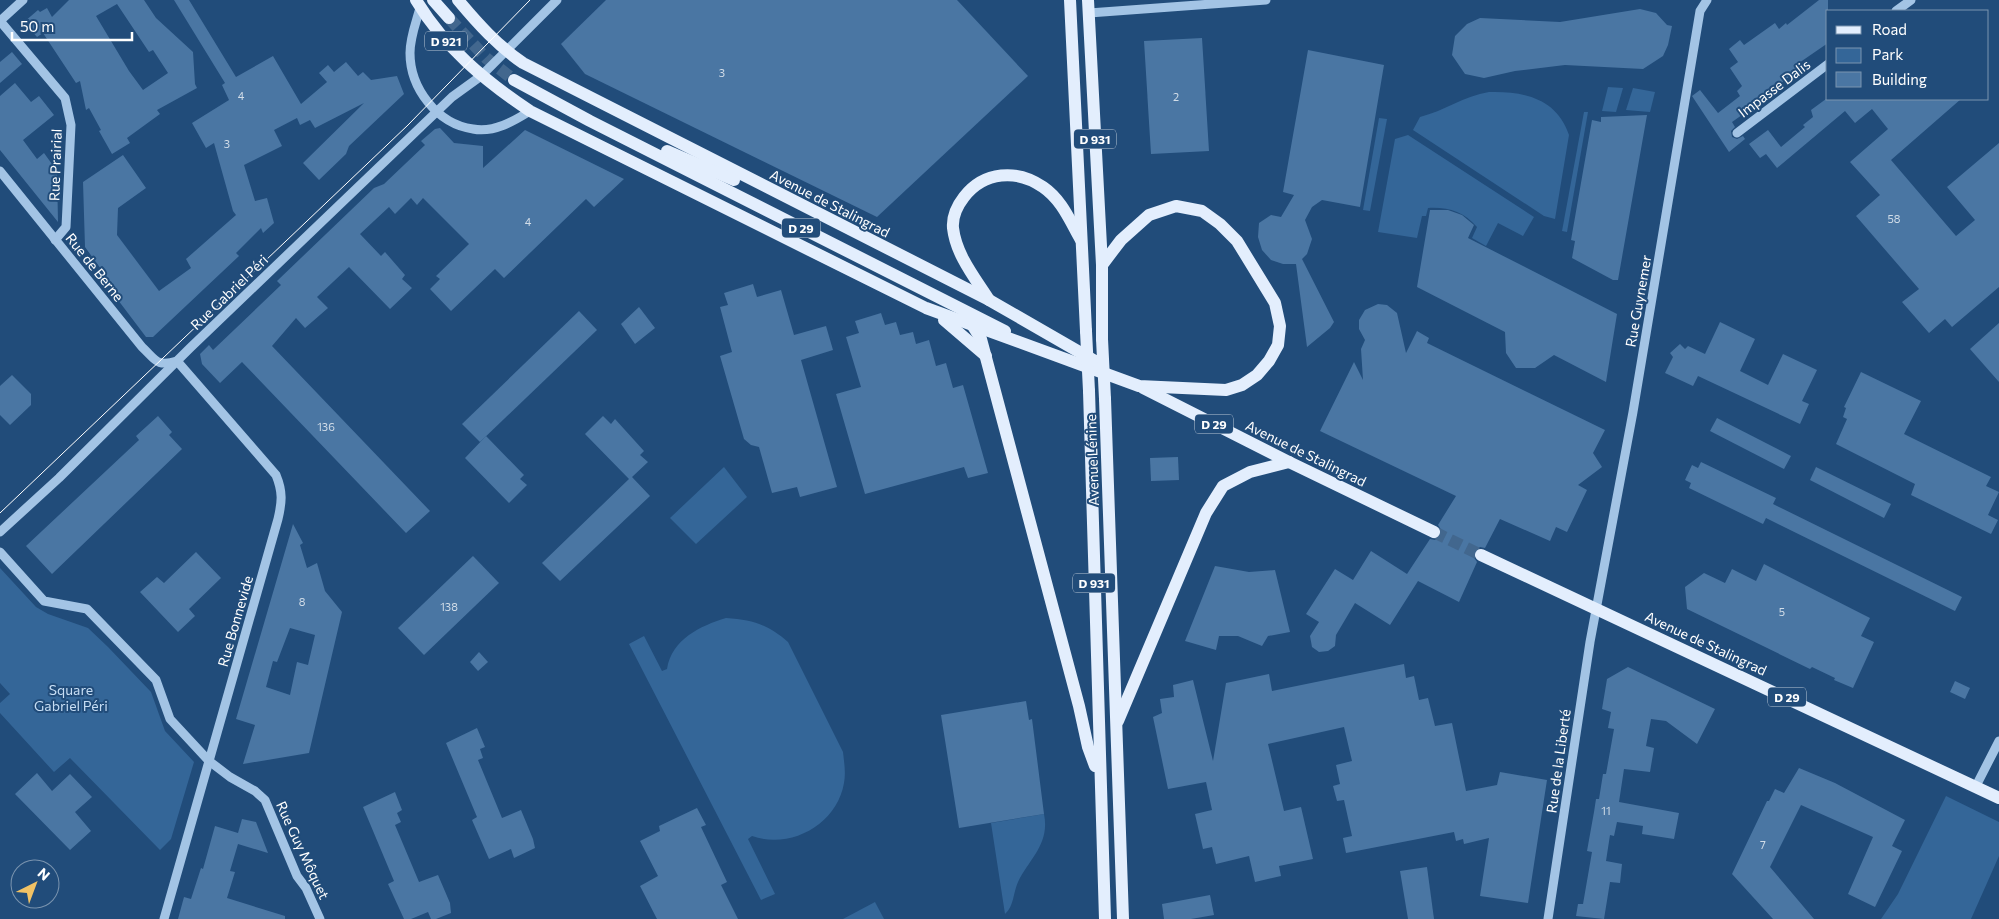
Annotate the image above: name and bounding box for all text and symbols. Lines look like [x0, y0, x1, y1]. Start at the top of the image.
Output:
scale bar [12, 10, 132, 42]
legend [1826, 10, 1989, 100]
text: 50 m [20, 17, 54, 35]
text: Road [1872, 20, 1907, 38]
road number: D 921 [425, 31, 467, 50]
text: Park [1872, 45, 1903, 63]
street label: Impasse Dalis [1735, 55, 1813, 121]
house number: 3 [719, 66, 725, 79]
text: Building [1872, 70, 1927, 88]
house number: 4 [238, 89, 245, 102]
house number: 2 [1173, 90, 1179, 103]
street label: Rue Prairial [45, 129, 65, 201]
road number: D 931 [1074, 130, 1116, 148]
house number: 3 [224, 137, 230, 150]
street label: Avenue de Stalingrad [767, 165, 893, 241]
house number: 58 [1888, 212, 1901, 225]
house number: 4 [525, 215, 532, 228]
road number: D 29 [782, 218, 820, 238]
street label: Rue de Berne [62, 229, 128, 305]
street label: Rue Gabriel Péri [187, 251, 271, 333]
street label: Rue Guynemer [1622, 253, 1655, 348]
street label: Avenue Lénine [1082, 414, 1102, 506]
road number: D 29 [1195, 414, 1233, 434]
street label: Avenue de Stalingrad [1243, 416, 1369, 490]
house number: 136 [317, 420, 335, 433]
street label: Rue Bonnevide [214, 573, 256, 669]
road number: D 931 [1073, 574, 1115, 592]
house number: 8 [299, 595, 306, 608]
house number: 138 [440, 600, 458, 613]
house number: 5 [1779, 605, 1785, 618]
street label: Avenue de Stalingrad [1642, 607, 1770, 679]
park label: Square Gabriel Péri [34, 681, 108, 714]
road number: D 29 [1768, 688, 1806, 706]
street label: Rue de la Liberté [1542, 708, 1574, 814]
street label: Rue Guy Môquet [273, 798, 333, 902]
house number: 11 [1601, 804, 1611, 817]
house number: 7 [1760, 838, 1766, 851]
north arrow [10, 859, 60, 909]
text: N [34, 864, 54, 884]

